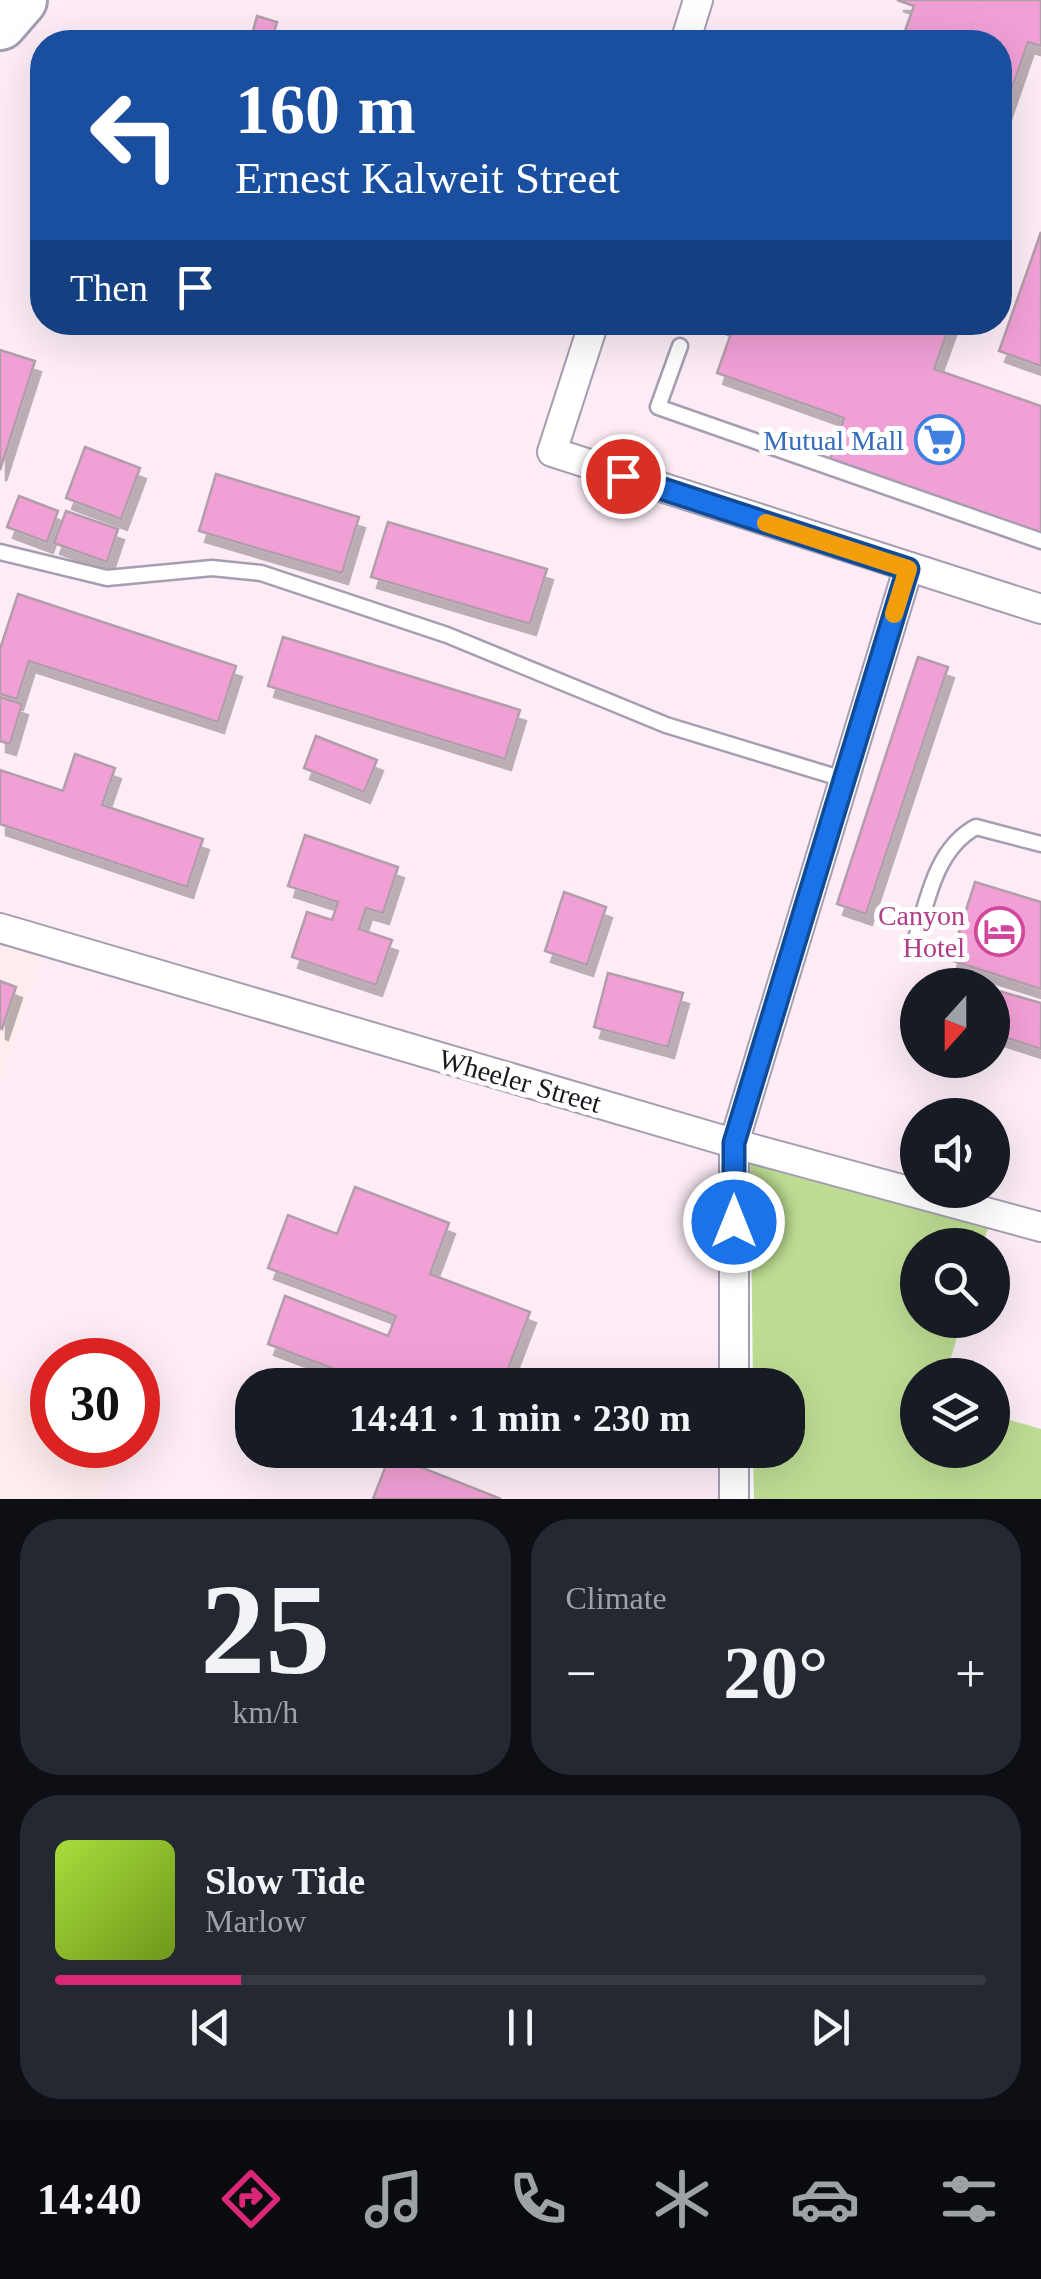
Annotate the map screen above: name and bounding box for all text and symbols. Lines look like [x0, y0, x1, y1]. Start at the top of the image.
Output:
icon: left [70, 70, 200, 200]
text: 160 m [235, 71, 416, 148]
text: Ernest Kalweit Street [235, 153, 620, 203]
icon: arrive [168, 260, 223, 315]
text: Then [70, 267, 148, 309]
supermarket icon: Mutual Mall [913, 414, 965, 466]
place label: Mutual Mall [763, 425, 904, 456]
pin [581, 434, 666, 519]
icon: arrive [596, 449, 651, 504]
place label: Canyon Hotel [878, 900, 965, 963]
hotel icon: Canyon Hotel [974, 905, 1026, 957]
north arrow [900, 968, 1010, 1078]
map controls [900, 968, 1010, 1468]
street label: Wheeler Street [435, 1043, 605, 1119]
button: sound [900, 1098, 1010, 1208]
position arrow [682, 1170, 786, 1274]
button: search [900, 1228, 1010, 1338]
speed limit sign: 30 [30, 1338, 160, 1468]
button: layers [900, 1358, 1010, 1468]
text: 14:41 · 1 min · 230 m [349, 1397, 691, 1439]
text: 25 [200, 1557, 330, 1701]
text: Climate [566, 1580, 667, 1616]
text: 20° [723, 1631, 828, 1714]
text: − [566, 1643, 597, 1704]
text: + [955, 1643, 986, 1704]
text: km/h [232, 1694, 298, 1730]
text: Slow Tide [205, 1860, 365, 1902]
text: Marlow [205, 1903, 306, 1939]
icon: previous [183, 2000, 238, 2055]
icon: pause [493, 2000, 548, 2055]
icon: next [803, 2000, 858, 2055]
icon: directions [216, 2164, 286, 2234]
icon: music [359, 2164, 429, 2234]
icon: phone [503, 2164, 573, 2234]
icon: climate [647, 2164, 717, 2234]
icon: car [790, 2164, 860, 2234]
icon: filters [934, 2164, 1004, 2234]
text: 14:40 [37, 2174, 142, 2224]

